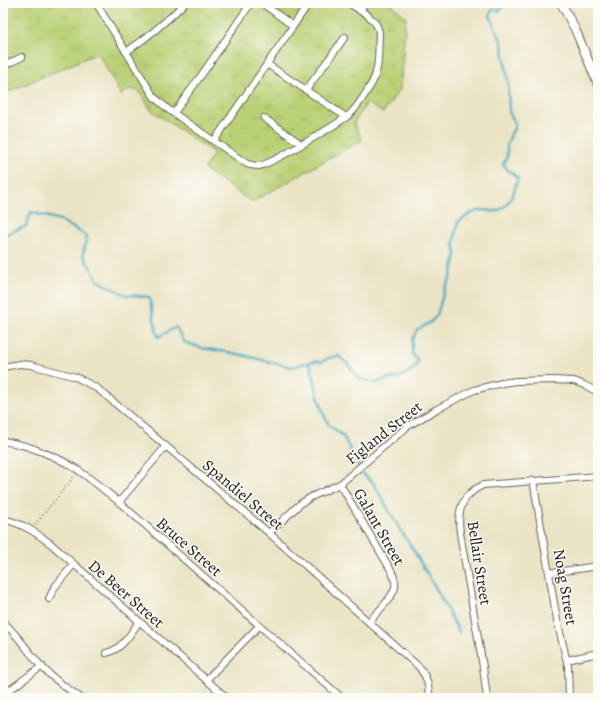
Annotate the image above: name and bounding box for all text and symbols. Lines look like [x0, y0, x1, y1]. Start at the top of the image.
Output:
street label: Figland Street [341, 396, 427, 470]
street label: Spandiel Street [198, 454, 288, 536]
street label: Galant Street [348, 484, 410, 570]
street label: Bruce Street [151, 512, 227, 582]
street label: Bellair Street [461, 519, 497, 607]
street label: Noag Street [547, 547, 583, 627]
street label: De Beer Street [83, 555, 169, 633]

